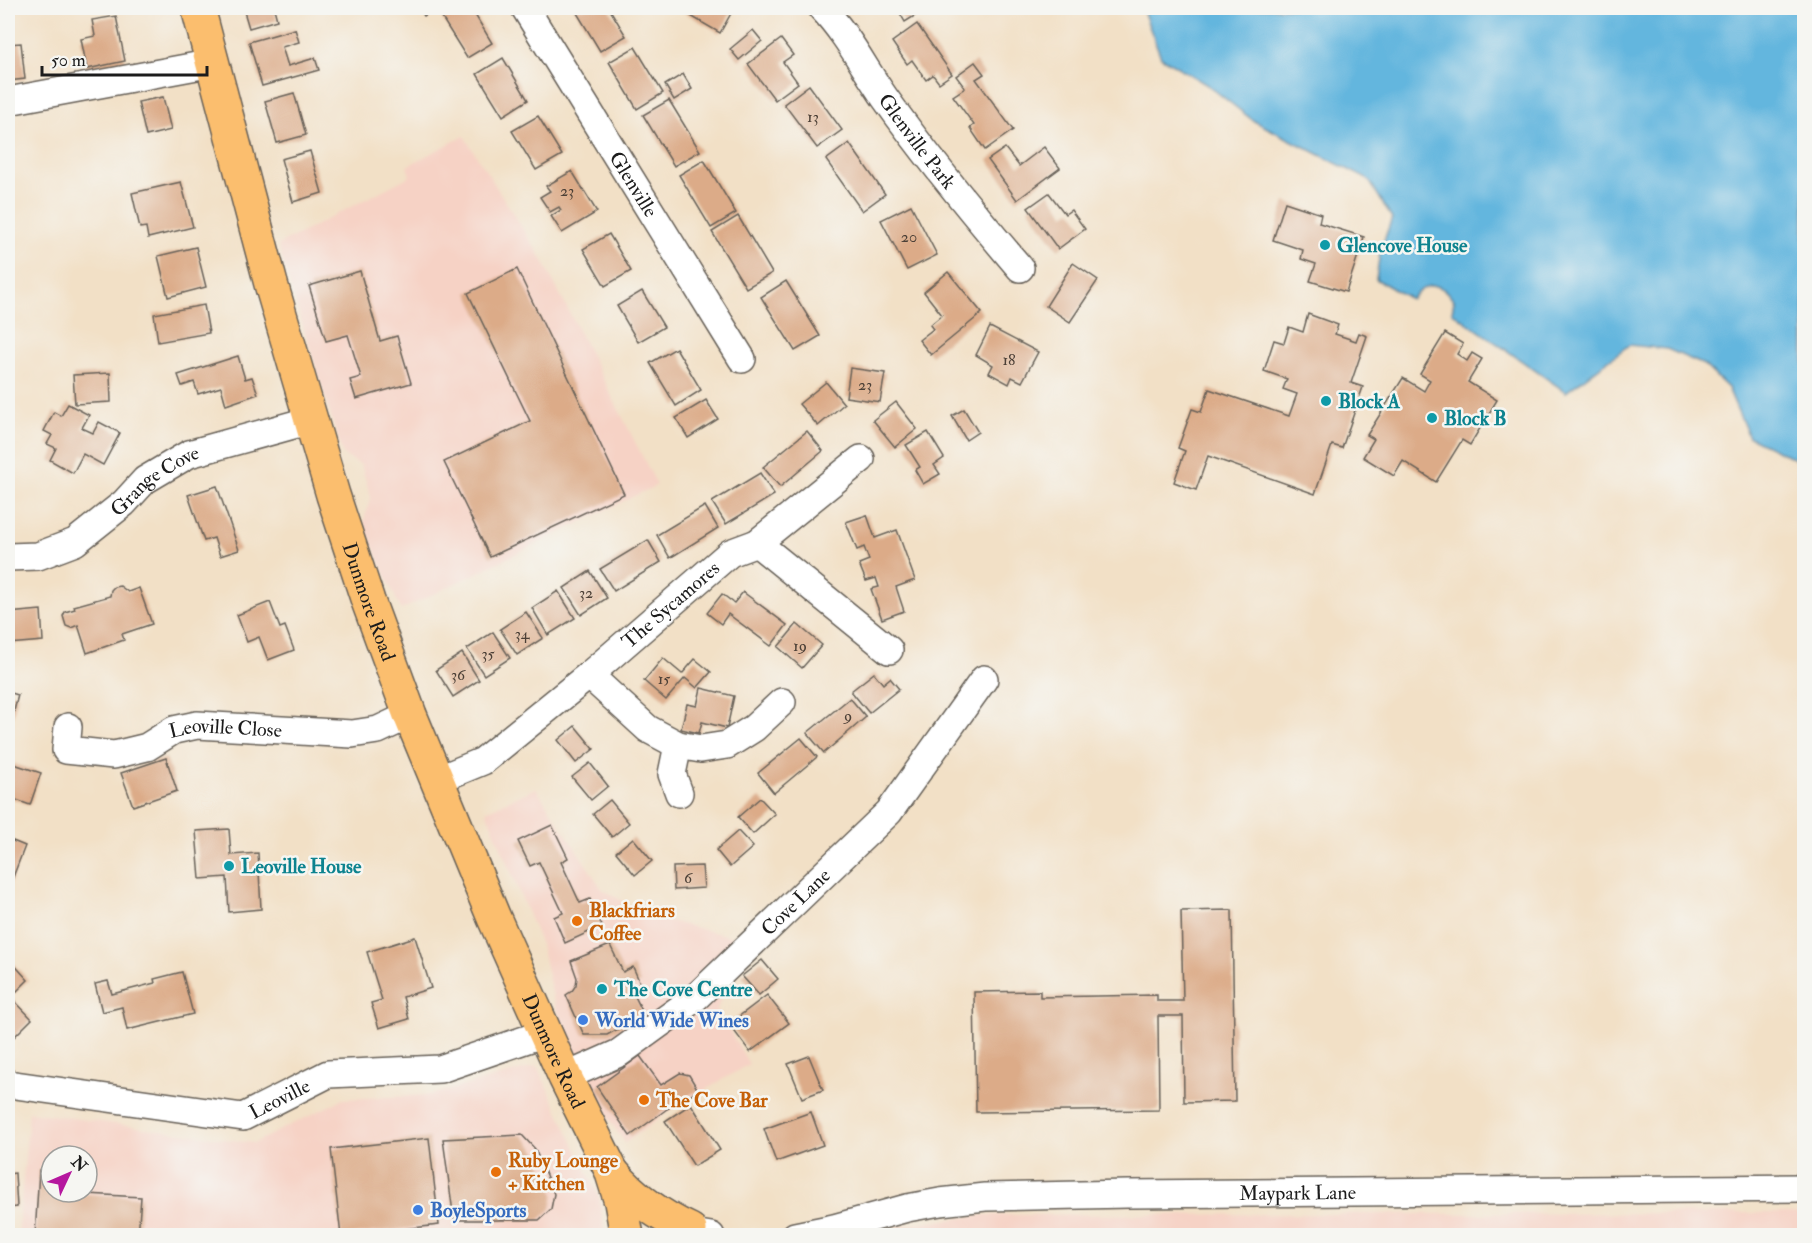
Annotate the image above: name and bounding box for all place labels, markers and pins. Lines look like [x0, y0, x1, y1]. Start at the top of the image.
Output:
place label: Glencove House [1337, 233, 1468, 258]
marker: Glencove House [1318, 238, 1332, 252]
place label: Block A [1338, 389, 1401, 414]
marker: Block A [1319, 394, 1333, 408]
place label: Block B [1444, 406, 1507, 431]
marker: Block B [1425, 411, 1439, 425]
place label: Leoville House [241, 854, 362, 879]
marker: Leoville House [222, 859, 236, 873]
place label: Blackfriars Coffee [589, 898, 675, 946]
marker: Blackfriars Coffee [570, 914, 584, 928]
place label: The Cove Centre [613, 977, 753, 1002]
marker: The Cove Centre [595, 982, 609, 996]
place label: World Wide Wines [594, 1008, 749, 1033]
marker: World Wide Wines [576, 1013, 590, 1027]
place label: The Cove Bar [655, 1088, 768, 1113]
marker: The Cove Bar [637, 1093, 651, 1107]
place label: Ruby Lounge + Kitchen [508, 1148, 619, 1196]
marker: Ruby Lounge + Kitchen [489, 1165, 503, 1179]
place label: BoyleSports [430, 1198, 527, 1224]
marker: BoyleSports [411, 1203, 425, 1217]

